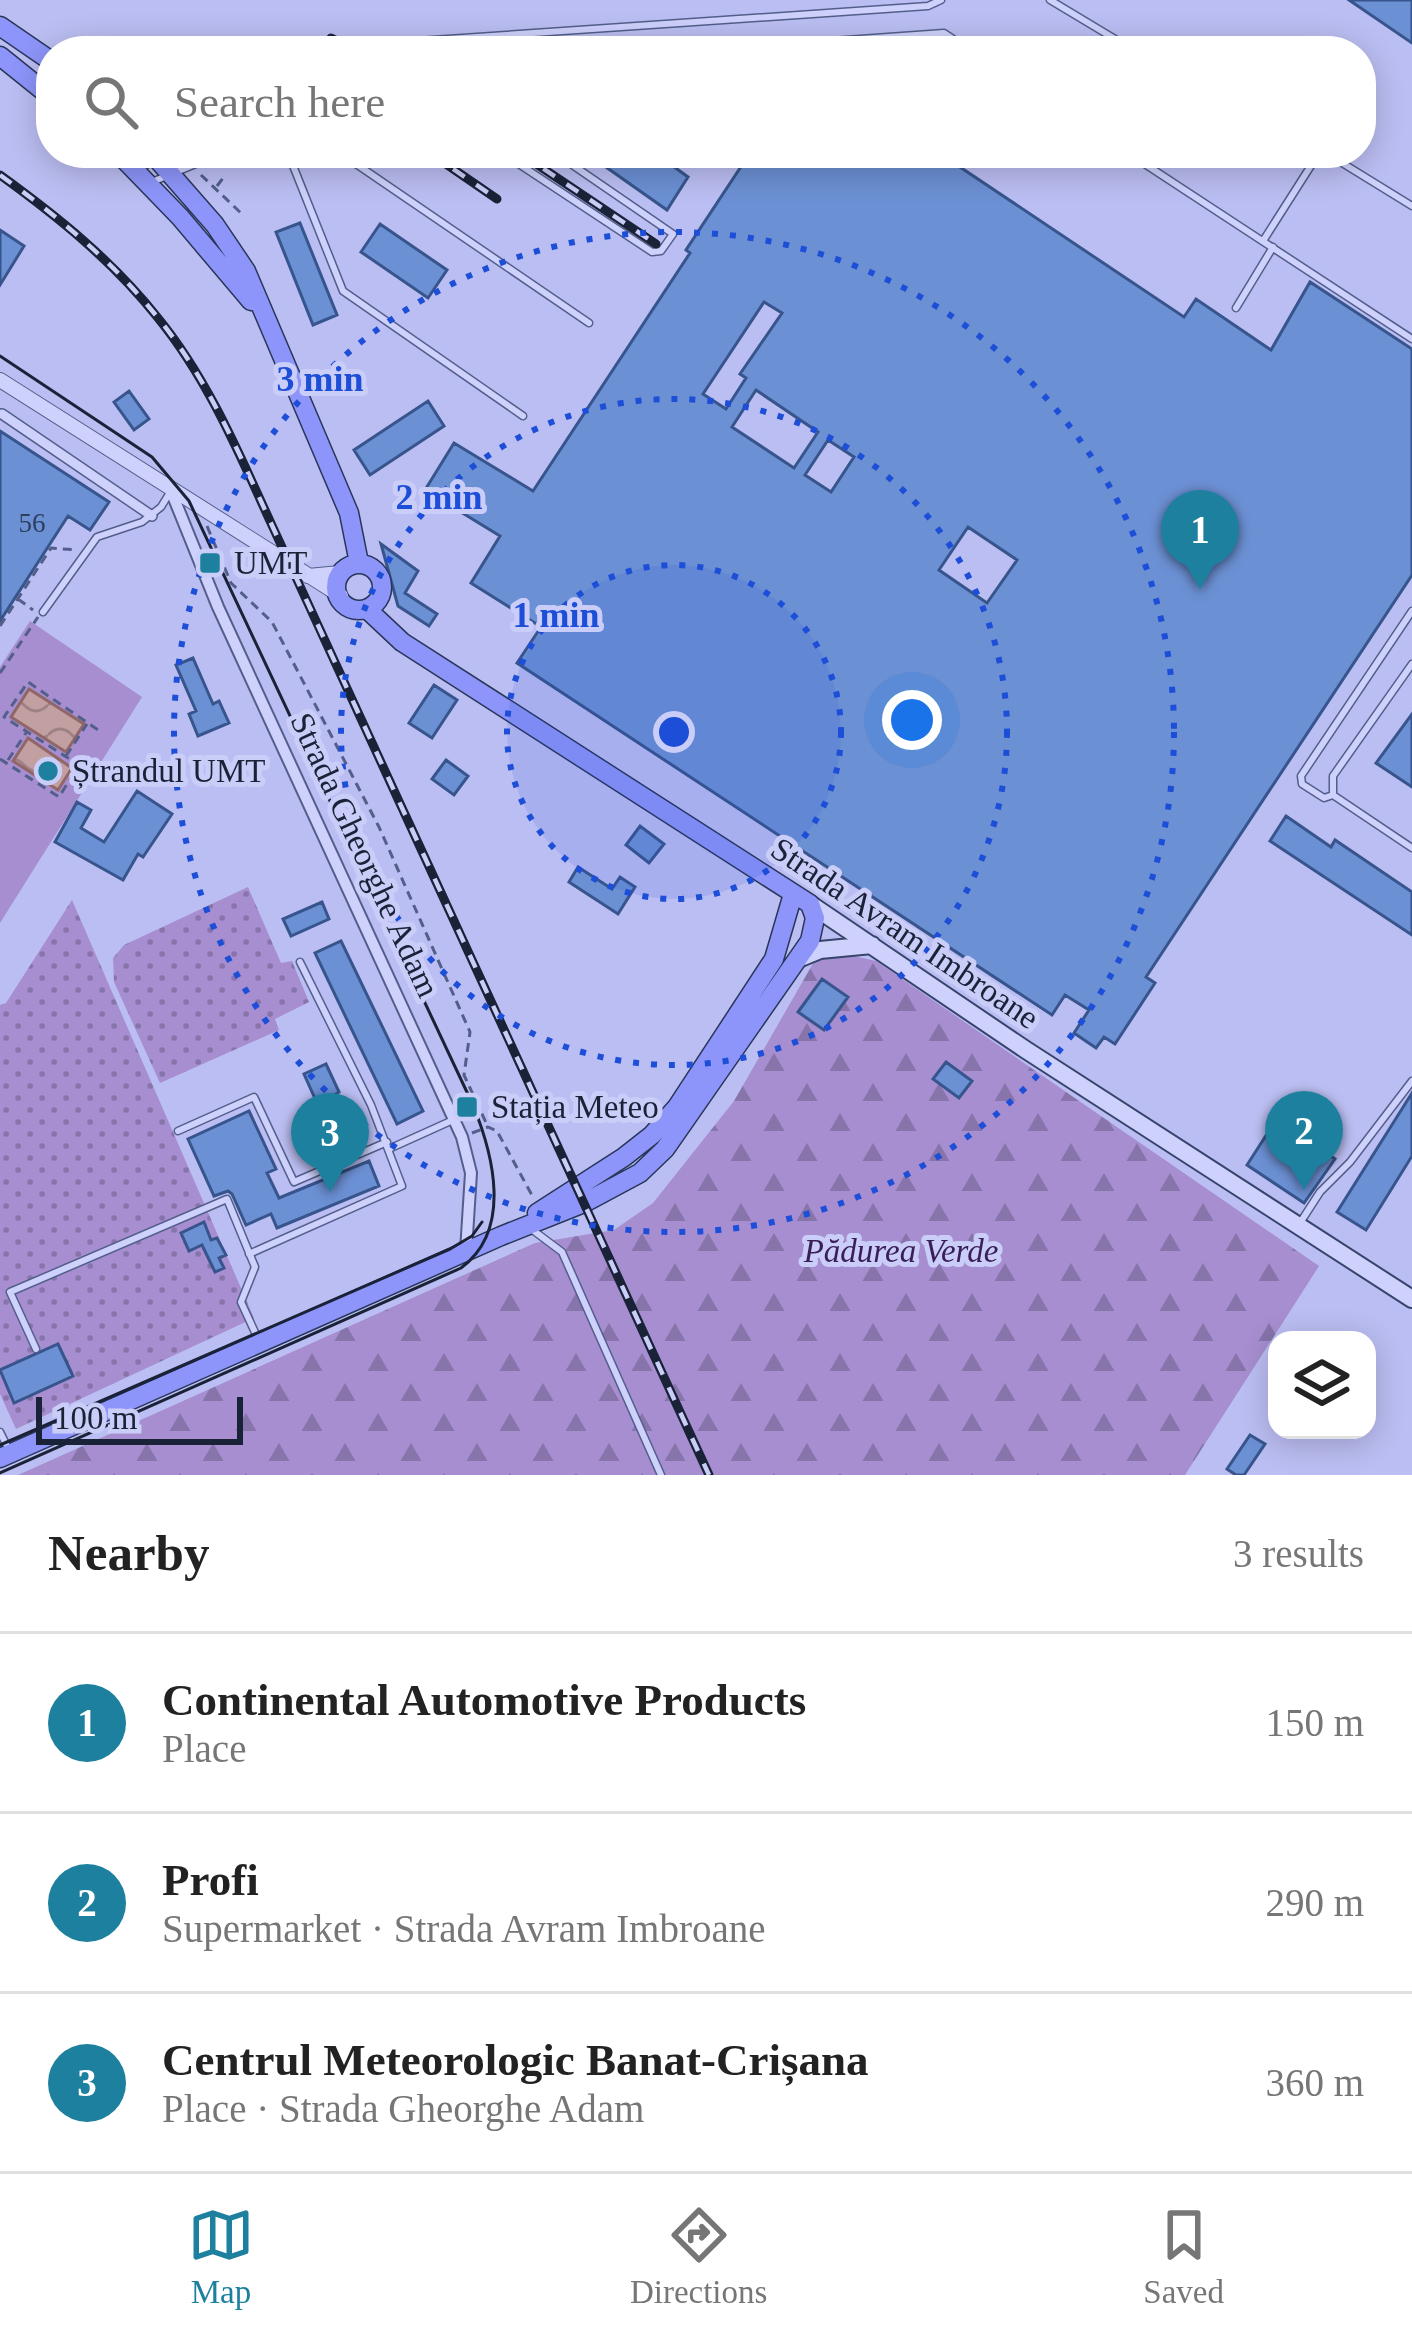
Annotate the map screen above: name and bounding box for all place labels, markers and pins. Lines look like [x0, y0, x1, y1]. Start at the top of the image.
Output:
pin: 1 [1161, 490, 1239, 589]
place label: UMT [234, 545, 307, 581]
marker: UMT [197, 550, 223, 576]
centre of rings [653, 711, 695, 753]
place label: Ștrandul UMT [72, 753, 265, 790]
marker: Ștrandul UMT [35, 758, 61, 784]
place label: Stația Meteo [491, 1089, 659, 1126]
pin: 2 [1265, 1091, 1343, 1190]
pin: 3 [291, 1093, 369, 1192]
marker: Stația Meteo [454, 1094, 480, 1120]

